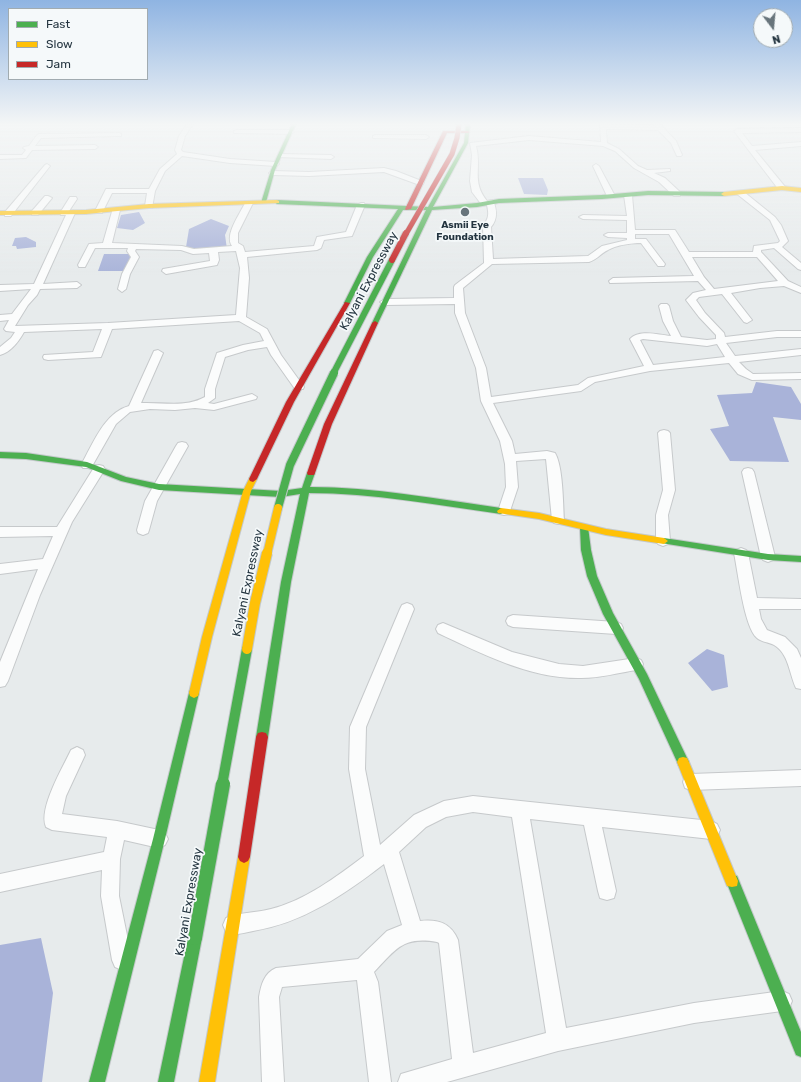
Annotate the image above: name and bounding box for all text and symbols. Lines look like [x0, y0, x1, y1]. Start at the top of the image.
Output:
legend [8, 8, 148, 80]
north arrow [753, 8, 793, 48]
text: Fast [46, 17, 70, 31]
text: N [771, 32, 782, 46]
text: Slow [46, 37, 73, 51]
text: Jam [46, 57, 71, 71]
marker: Asmii Eye Foundation [459, 206, 471, 218]
place label: Asmii Eye Foundation [436, 219, 494, 242]
street label: Kalyani Expressway [337, 229, 401, 333]
street label: Kalyani Expressway [230, 528, 266, 638]
street label: Kalyani Expressway [172, 847, 206, 957]

